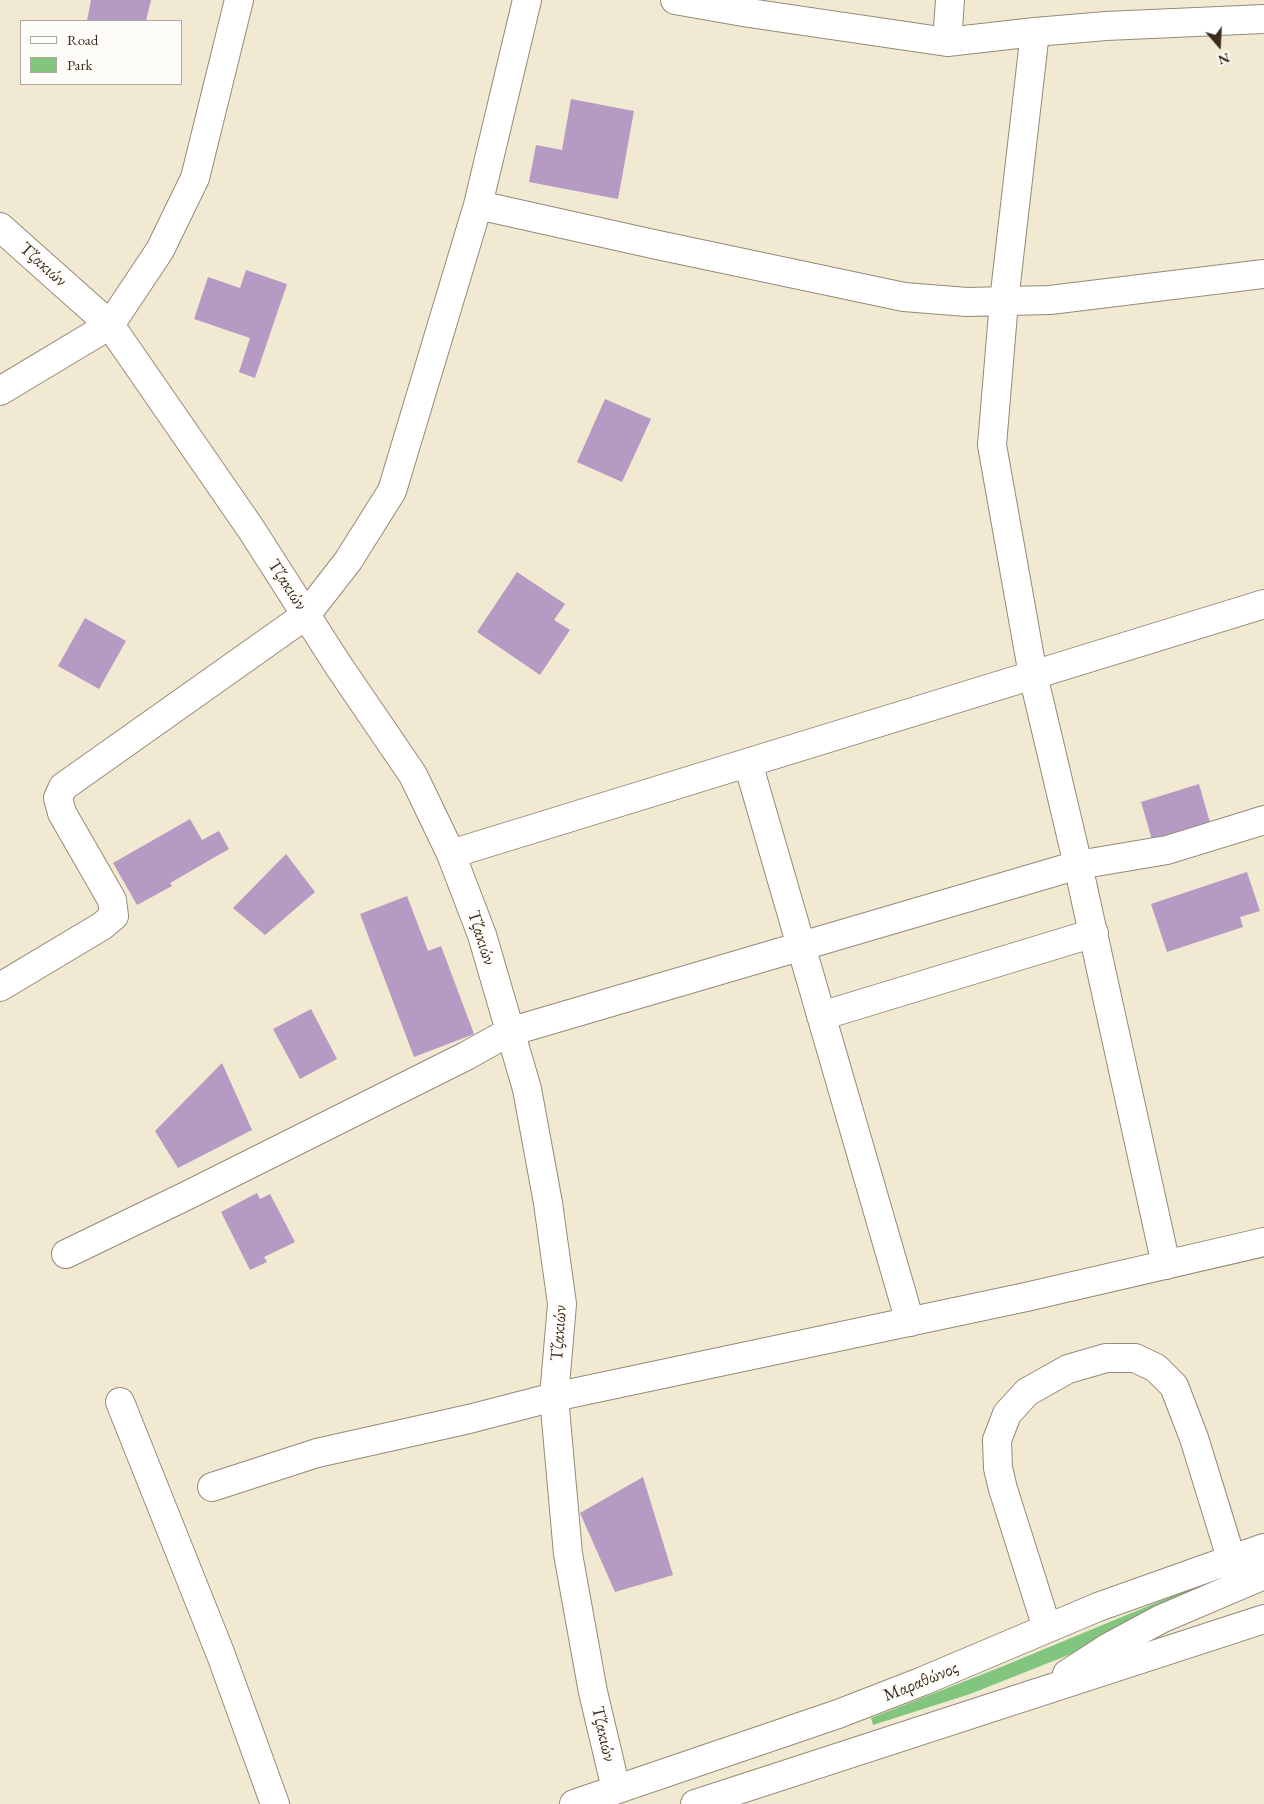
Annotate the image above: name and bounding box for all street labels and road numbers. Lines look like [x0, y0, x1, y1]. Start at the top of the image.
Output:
street label: Τζακιών [15, 238, 71, 292]
street label: Τζακιών [263, 556, 311, 614]
street label: Τζακιών [462, 908, 500, 968]
street label: Τζακιών [546, 1304, 572, 1362]
street label: Μαραθώνος [880, 1657, 962, 1707]
street label: Τζακιών [586, 1704, 620, 1764]

